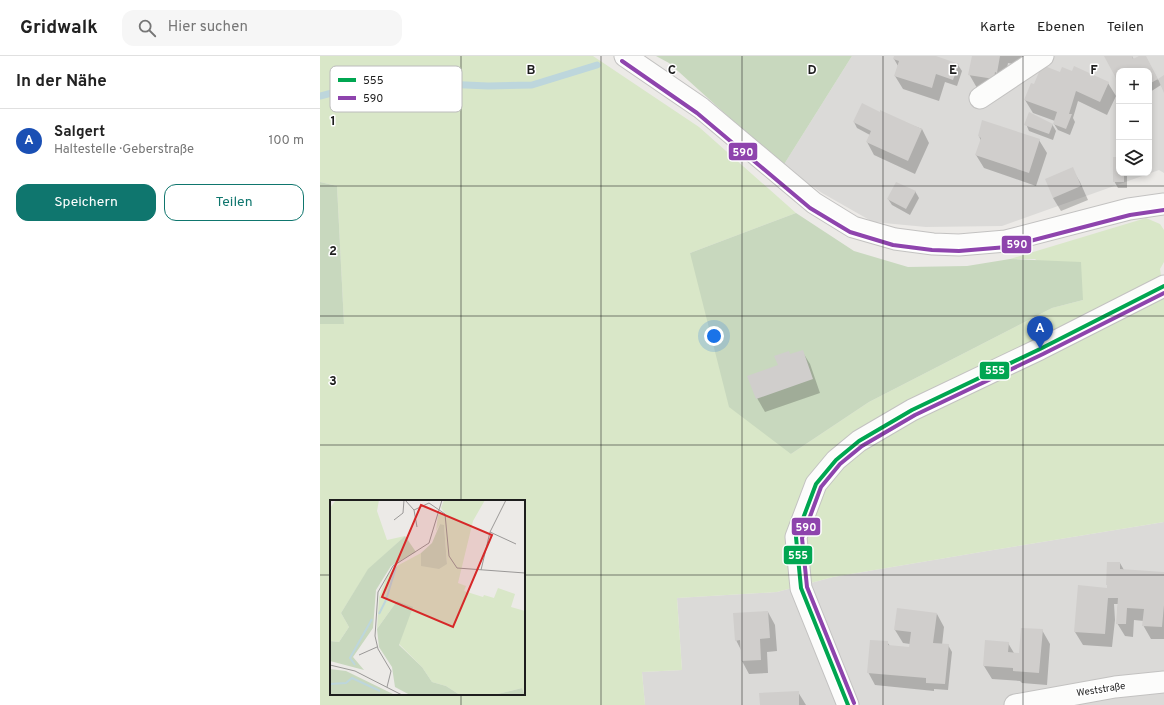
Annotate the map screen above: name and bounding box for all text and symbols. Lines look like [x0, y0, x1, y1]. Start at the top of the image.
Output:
search box [122, 10, 402, 46]
text: Gridwalk [20, 16, 98, 40]
icon: search [136, 17, 158, 39]
text: Hier suchen [168, 18, 248, 37]
text: Karte [980, 19, 1015, 36]
text: Ebenen [1037, 19, 1085, 36]
text: Teilen [1107, 19, 1144, 36]
text: B [527, 63, 536, 79]
text: C [668, 63, 676, 79]
text: D [807, 63, 817, 79]
text: E [949, 63, 957, 79]
text: F [1090, 63, 1098, 79]
legend [330, 66, 462, 112]
map controls [1116, 68, 1152, 176]
button: + [1116, 68, 1152, 104]
text: In der Nähe [16, 71, 107, 93]
text: 555 [363, 74, 384, 88]
text: 590 [363, 92, 383, 106]
button: − [1116, 104, 1152, 140]
text: 1 [330, 114, 336, 130]
text: Salgert [54, 123, 105, 142]
text: A [24, 133, 34, 149]
text: 100 m [268, 133, 304, 149]
button: layers [1116, 140, 1152, 176]
text: Haltestelle · Geberstraße [54, 142, 194, 158]
line badge: 590 [728, 142, 758, 161]
text: 590 [733, 146, 753, 160]
button: Speichern [16, 184, 156, 221]
button: Teilen [164, 184, 304, 221]
line badge: 590 [1001, 235, 1032, 254]
text: 590 [1007, 238, 1027, 252]
text: 2 [329, 244, 337, 260]
pin: A [1027, 316, 1053, 349]
your location [704, 326, 724, 346]
line badge: 555 [979, 361, 1010, 380]
text: 555 [985, 364, 1005, 378]
text: 3 [329, 374, 337, 390]
inset map [330, 500, 525, 695]
line badge: 590 [791, 517, 821, 536]
text: 590 [796, 521, 816, 535]
line badge: 555 [783, 545, 813, 565]
text: 555 [788, 549, 808, 563]
street label: Weststraße [1075, 680, 1127, 700]

